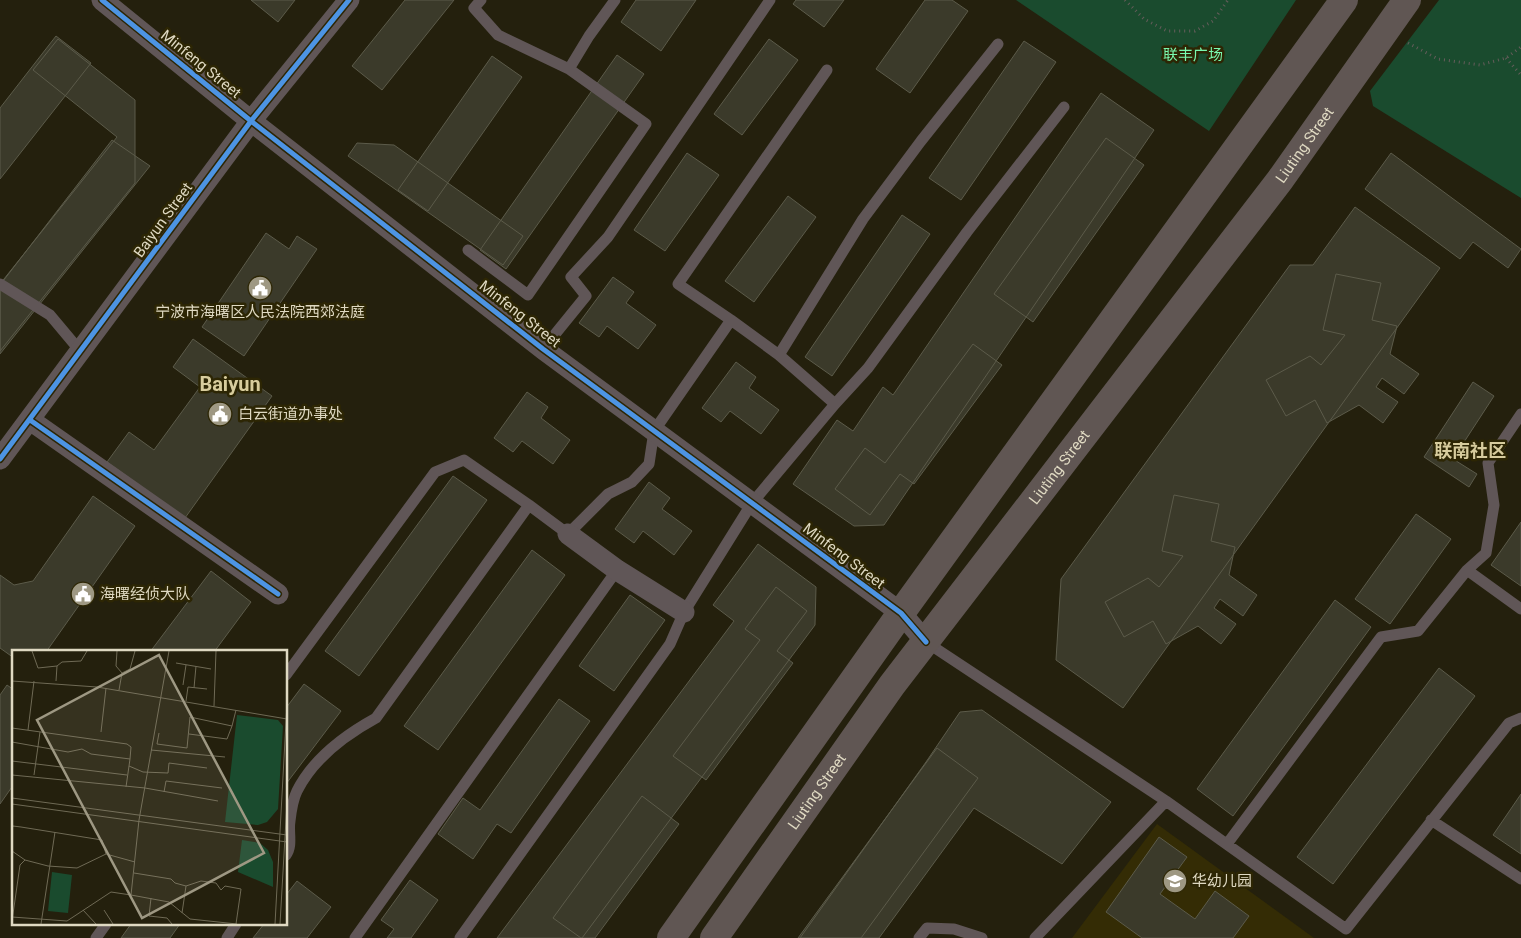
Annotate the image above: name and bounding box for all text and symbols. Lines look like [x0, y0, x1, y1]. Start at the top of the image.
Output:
street label: Minfeng Street [157, 26, 245, 102]
park label: 联丰广场 [1163, 46, 1223, 64]
street label: Liuting Street [1272, 104, 1338, 186]
street label: Baiyun Street [130, 179, 196, 261]
public building icon: 宁波市海曙区人民法院西郊法庭 [247, 275, 273, 301]
street label: Minfeng Street [476, 277, 564, 351]
place label: 宁波市海曙区人民法院西郊法庭 [155, 303, 365, 321]
district label: Baiyun [199, 372, 261, 396]
public building icon: 白云街道办事处 [207, 401, 233, 427]
place label: 白云街道办事处 [238, 405, 343, 423]
street label: Liuting Street [1025, 426, 1094, 508]
district label: 联南社区 [1434, 440, 1506, 461]
street label: Minfeng Street [799, 519, 889, 593]
public building icon: 海曙经侦大队 [70, 581, 96, 607]
place label: 海曙经侦大队 [100, 585, 190, 603]
inset map [12, 650, 288, 926]
street label: Liuting Street [784, 750, 850, 833]
school or university icon: 华幼儿园 [1162, 868, 1188, 894]
place label: 华幼儿园 [1192, 872, 1252, 890]

